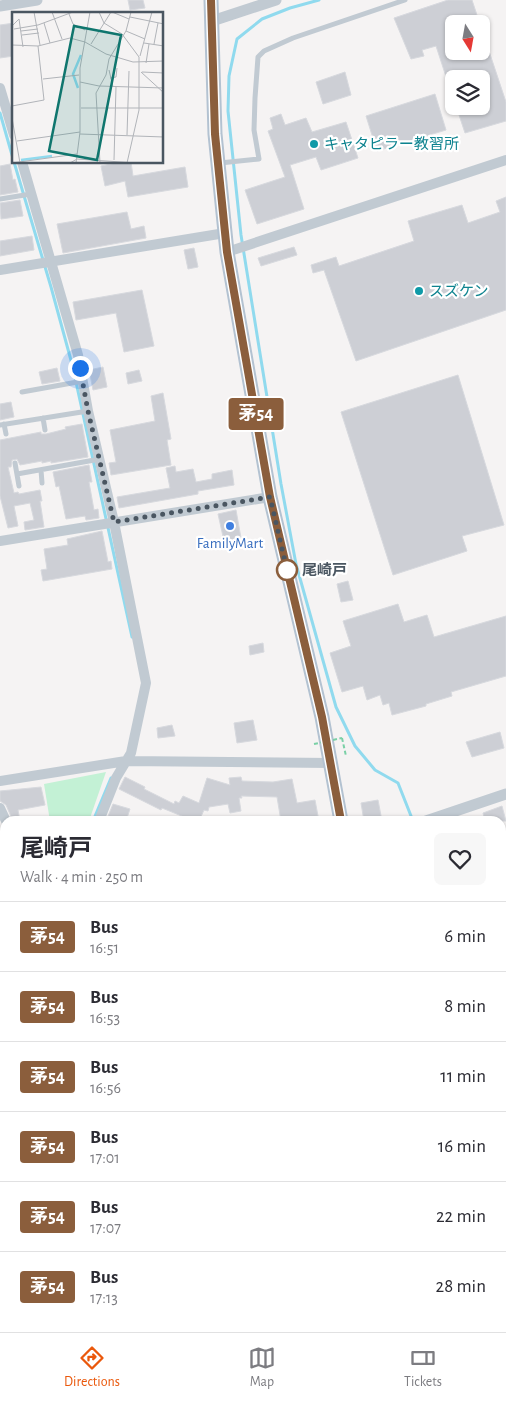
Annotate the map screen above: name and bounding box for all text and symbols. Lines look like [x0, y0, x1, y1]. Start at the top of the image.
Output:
inset map [12, 12, 164, 164]
north arrow [445, 15, 490, 60]
map controls [445, 15, 490, 115]
button: layers [445, 70, 490, 115]
place label: キャタピラー教習所 [324, 136, 459, 152]
marker: キャタピラー教習所 [308, 138, 320, 150]
place label: スズケン [429, 283, 489, 299]
marker: スズケン [413, 285, 425, 297]
your location [68, 356, 93, 381]
line badge: 茅54 [227, 398, 285, 430]
text: 茅54 [239, 405, 273, 423]
marker: FamilyMart [224, 520, 236, 532]
place label: FamilyMart [197, 536, 263, 551]
marker: 尾崎戸 [276, 559, 298, 581]
place label: 尾崎戸 [302, 562, 347, 578]
button: heart [434, 833, 486, 885]
text: 尾崎戸 [20, 837, 92, 861]
text: Walk · 4 min · 250 m [20, 869, 143, 885]
text: Bus [90, 918, 118, 937]
text: 6 min [444, 927, 486, 946]
text: 茅54 [30, 928, 65, 946]
text: 16:51 [90, 940, 119, 956]
text: Bus [90, 988, 118, 1007]
text: 8 min [444, 997, 486, 1016]
text: 茅54 [30, 998, 65, 1016]
text: 16:53 [90, 1010, 120, 1026]
text: Bus [90, 1058, 118, 1077]
text: 11 min [440, 1067, 486, 1086]
text: 茅54 [30, 1068, 65, 1086]
text: 16:56 [90, 1080, 121, 1096]
text: Bus [90, 1128, 118, 1147]
text: 16 min [438, 1137, 486, 1156]
text: 茅54 [30, 1138, 65, 1156]
text: 17:01 [90, 1150, 120, 1166]
text: Bus [90, 1198, 118, 1217]
text: 22 min [436, 1207, 486, 1226]
text: 茅54 [30, 1208, 65, 1226]
text: 17:07 [90, 1220, 121, 1236]
text: Bus [90, 1268, 118, 1287]
text: 28 min [436, 1277, 486, 1296]
text: 茅54 [30, 1278, 65, 1296]
text: 17:13 [90, 1290, 118, 1306]
tab: Directions [64, 1344, 120, 1391]
tab: Map [248, 1344, 276, 1391]
tab: Tickets [404, 1344, 442, 1391]

